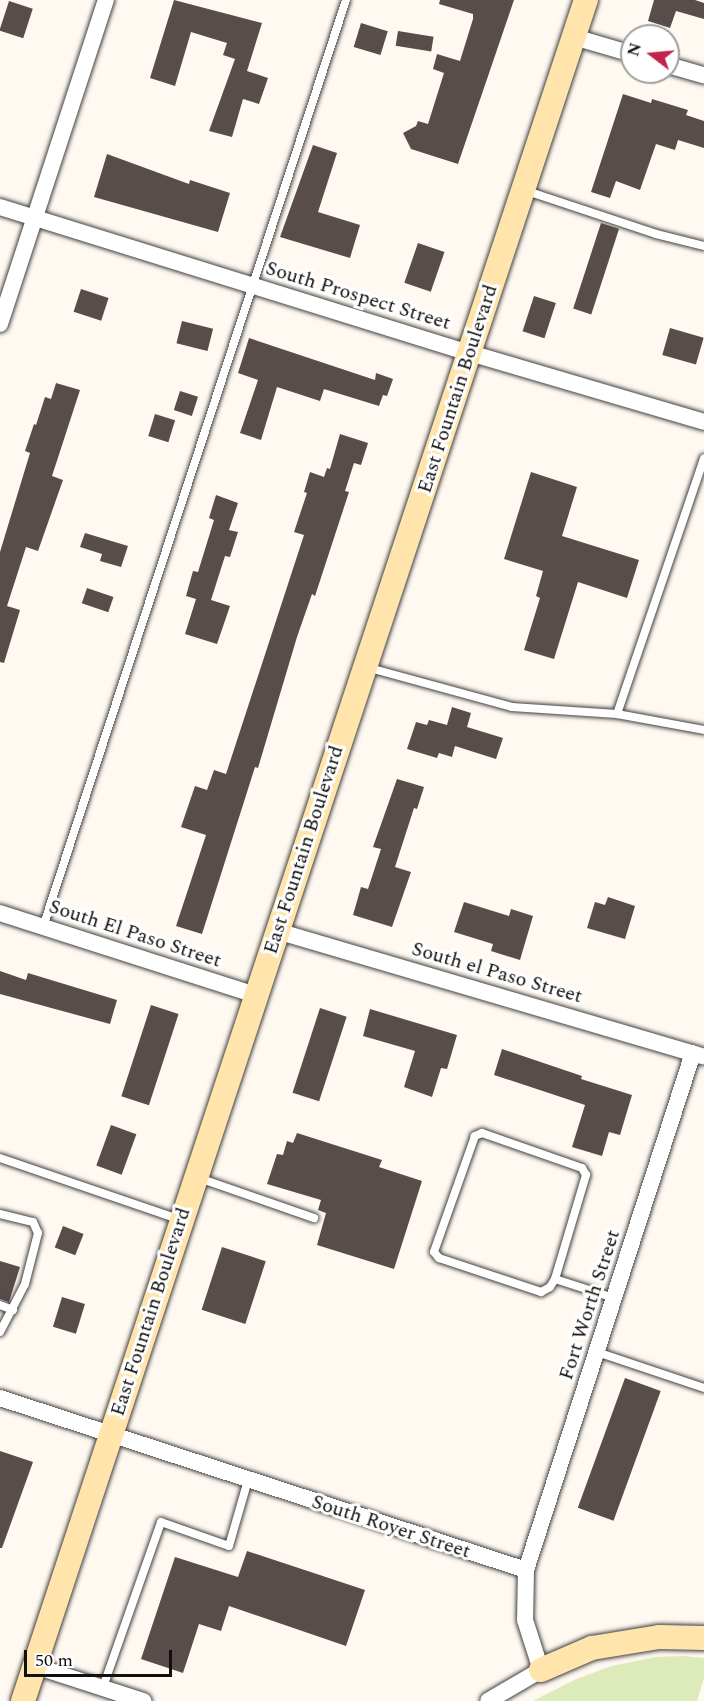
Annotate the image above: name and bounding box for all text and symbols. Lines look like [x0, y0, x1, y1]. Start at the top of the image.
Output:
north arrow [620, 24, 680, 84]
text: N [621, 40, 648, 59]
street label: South Prospect Street [263, 256, 453, 336]
street label: East Fountain Boulevard [413, 282, 503, 496]
street label: East Fountain Boulevard [259, 743, 349, 957]
street label: South El Paso Street [46, 895, 224, 973]
street label: South el Paso Street [409, 937, 585, 1009]
street label: East Fountain Boulevard [106, 1205, 196, 1419]
street label: Fort Worth Street [554, 1227, 626, 1383]
street label: South Royer Street [309, 1490, 473, 1564]
scale bar [27, 1638, 176, 1676]
text: 50 m [35, 1647, 73, 1674]

